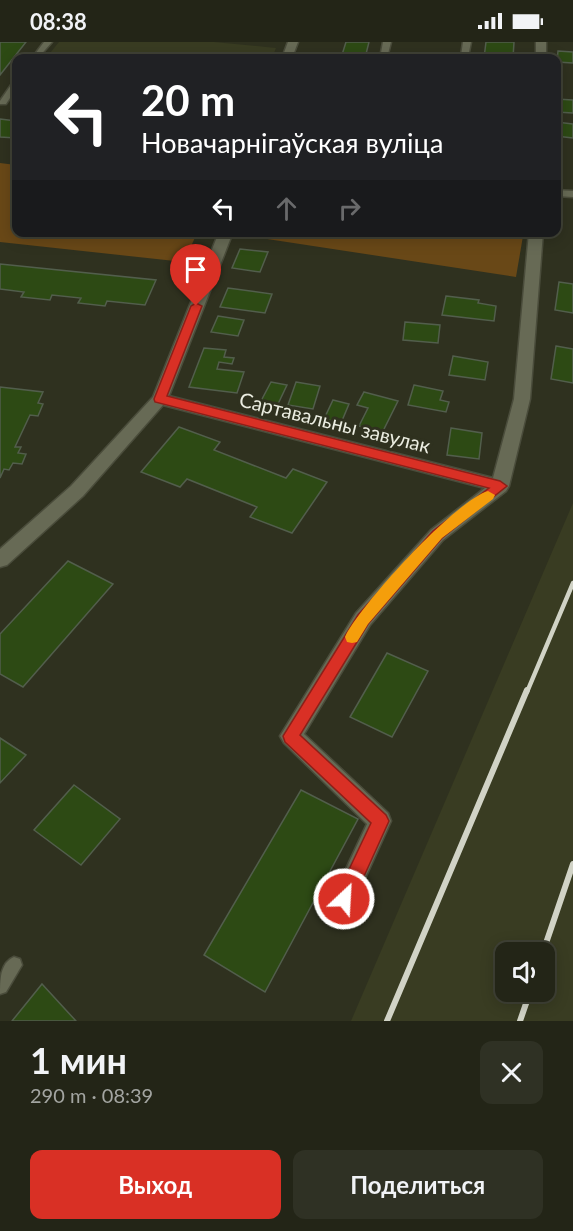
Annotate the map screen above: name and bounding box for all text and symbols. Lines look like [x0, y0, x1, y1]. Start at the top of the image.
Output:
text: 08:38 [30, 8, 87, 35]
text: 20 m [141, 75, 235, 125]
icon: left [42, 78, 120, 156]
text: Новачарнігаўская вуліца [141, 126, 443, 159]
icon: left [207, 192, 240, 225]
icon: ahead [270, 192, 303, 225]
icon: right [333, 192, 366, 225]
pin [170, 244, 221, 306]
icon: arrive [179, 253, 212, 286]
street label: Сартавальны завулак [237, 387, 434, 458]
position arrow [312, 867, 376, 931]
map controls [495, 942, 555, 1002]
button: sound [495, 942, 555, 1002]
text: 1 мин [30, 1038, 127, 1082]
button: close [480, 1041, 543, 1104]
text: 290 m · 08:39 [30, 1083, 153, 1107]
button: Выход [30, 1150, 281, 1219]
button: Поделиться [293, 1150, 543, 1219]

